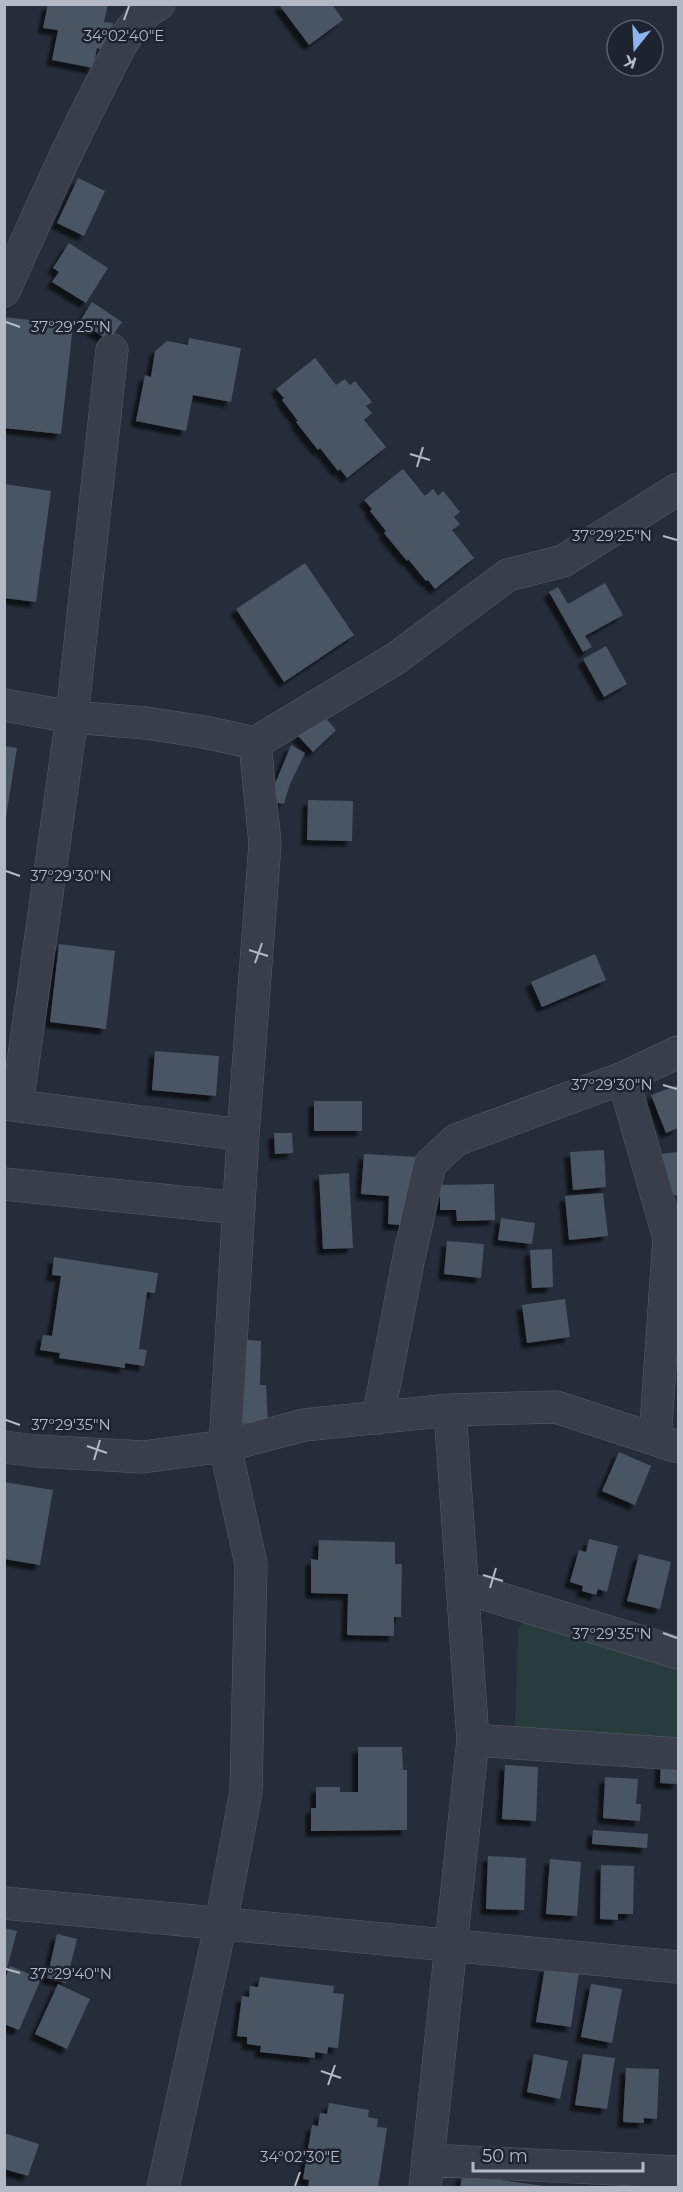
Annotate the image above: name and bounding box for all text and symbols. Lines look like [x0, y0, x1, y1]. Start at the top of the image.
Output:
north arrow [605, 18, 665, 78]
text: 34°02'40"E [84, 26, 164, 45]
text: K [621, 51, 639, 73]
text: 37°29'25"N [31, 317, 111, 336]
text: 37°29'25"N [572, 526, 652, 545]
text: 37°29'30"N [30, 866, 112, 885]
text: 37°29'30"N [571, 1075, 653, 1094]
text: 37°29'35"N [31, 1415, 111, 1434]
text: 37°29'35"N [572, 1624, 652, 1643]
text: 37°29'40"N [30, 1964, 112, 1983]
scale bar [473, 2135, 642, 2173]
text: 50 m [482, 2145, 528, 2167]
text: 34°02'30"E [260, 2147, 340, 2166]

